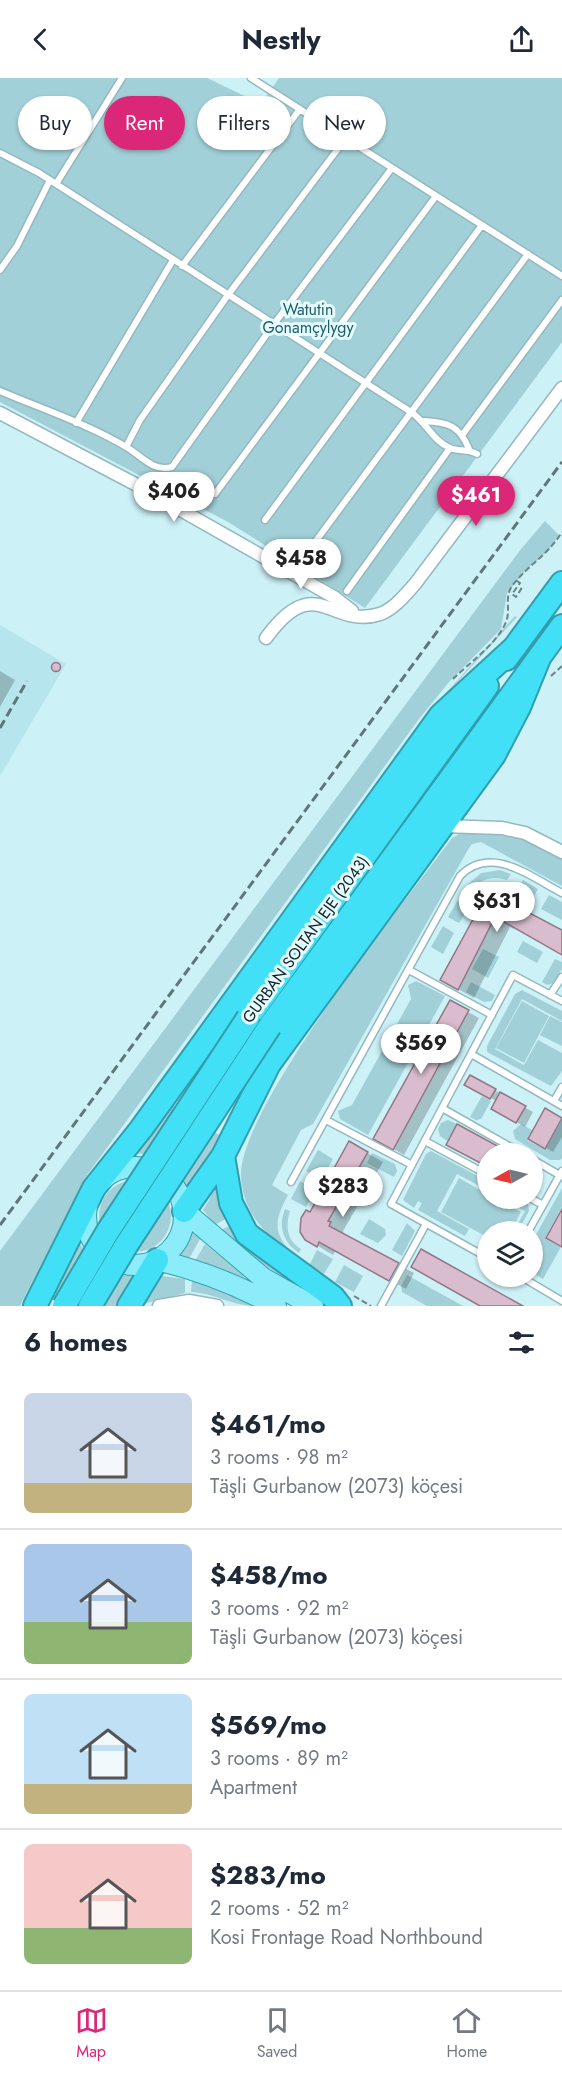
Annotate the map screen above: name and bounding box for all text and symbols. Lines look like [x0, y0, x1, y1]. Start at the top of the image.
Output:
text: Nestly [241, 20, 321, 59]
icon: back [24, 23, 57, 56]
icon: share [505, 23, 538, 56]
chip: Buy [18, 96, 92, 150]
chip: Rent [104, 96, 185, 150]
chip: Filters [197, 96, 291, 150]
chip: New [303, 96, 386, 150]
park label: Watutin Gonamçylygy [262, 298, 354, 339]
pin: $406 [138, 472, 210, 523]
pin: $461 [440, 476, 512, 527]
text: $406 [147, 477, 201, 506]
text: $461 [451, 481, 501, 510]
pin: $458 [265, 539, 337, 590]
text: $458 [275, 544, 327, 573]
street label: GURBAN SOLTAN EJE (2043) [237, 851, 374, 1028]
pin: $631 [461, 882, 533, 933]
text: $631 [473, 887, 521, 916]
pin: $569 [385, 1024, 457, 1075]
text: $569 [395, 1029, 447, 1058]
north arrow [477, 1143, 543, 1209]
map controls [477, 1143, 543, 1287]
pin: $283 [307, 1167, 379, 1218]
text: $283 [318, 1172, 368, 1201]
button: layers [477, 1221, 543, 1287]
text: 6 homes [24, 1323, 127, 1361]
icon: filters [505, 1326, 538, 1359]
text: $461/mo [210, 1405, 326, 1443]
icon: home [72, 1417, 144, 1489]
text: 3 rooms · 98 m² [210, 1443, 348, 1472]
text: Täşli Gurbanow (2073) köçesi [210, 1472, 463, 1501]
text: $458/mo [210, 1556, 328, 1594]
icon: home [72, 1568, 144, 1640]
text: 3 rooms · 92 m² [210, 1594, 348, 1623]
text: Täşli Gurbanow (2073) köçesi [210, 1623, 463, 1652]
text: $569/mo [210, 1706, 327, 1744]
icon: home [72, 1718, 144, 1790]
text: 3 rooms · 89 m² [210, 1744, 348, 1773]
text: Apartment [210, 1773, 297, 1802]
text: $283/mo [210, 1856, 326, 1894]
icon: home [72, 1868, 144, 1940]
text: 2 rooms · 52 m² [210, 1894, 349, 1923]
text: Kosi Frontage Road Northbound [210, 1923, 483, 1952]
tab: Map [75, 2004, 108, 2063]
tab: Saved [257, 2004, 297, 2063]
tab: Home [446, 2004, 487, 2063]

